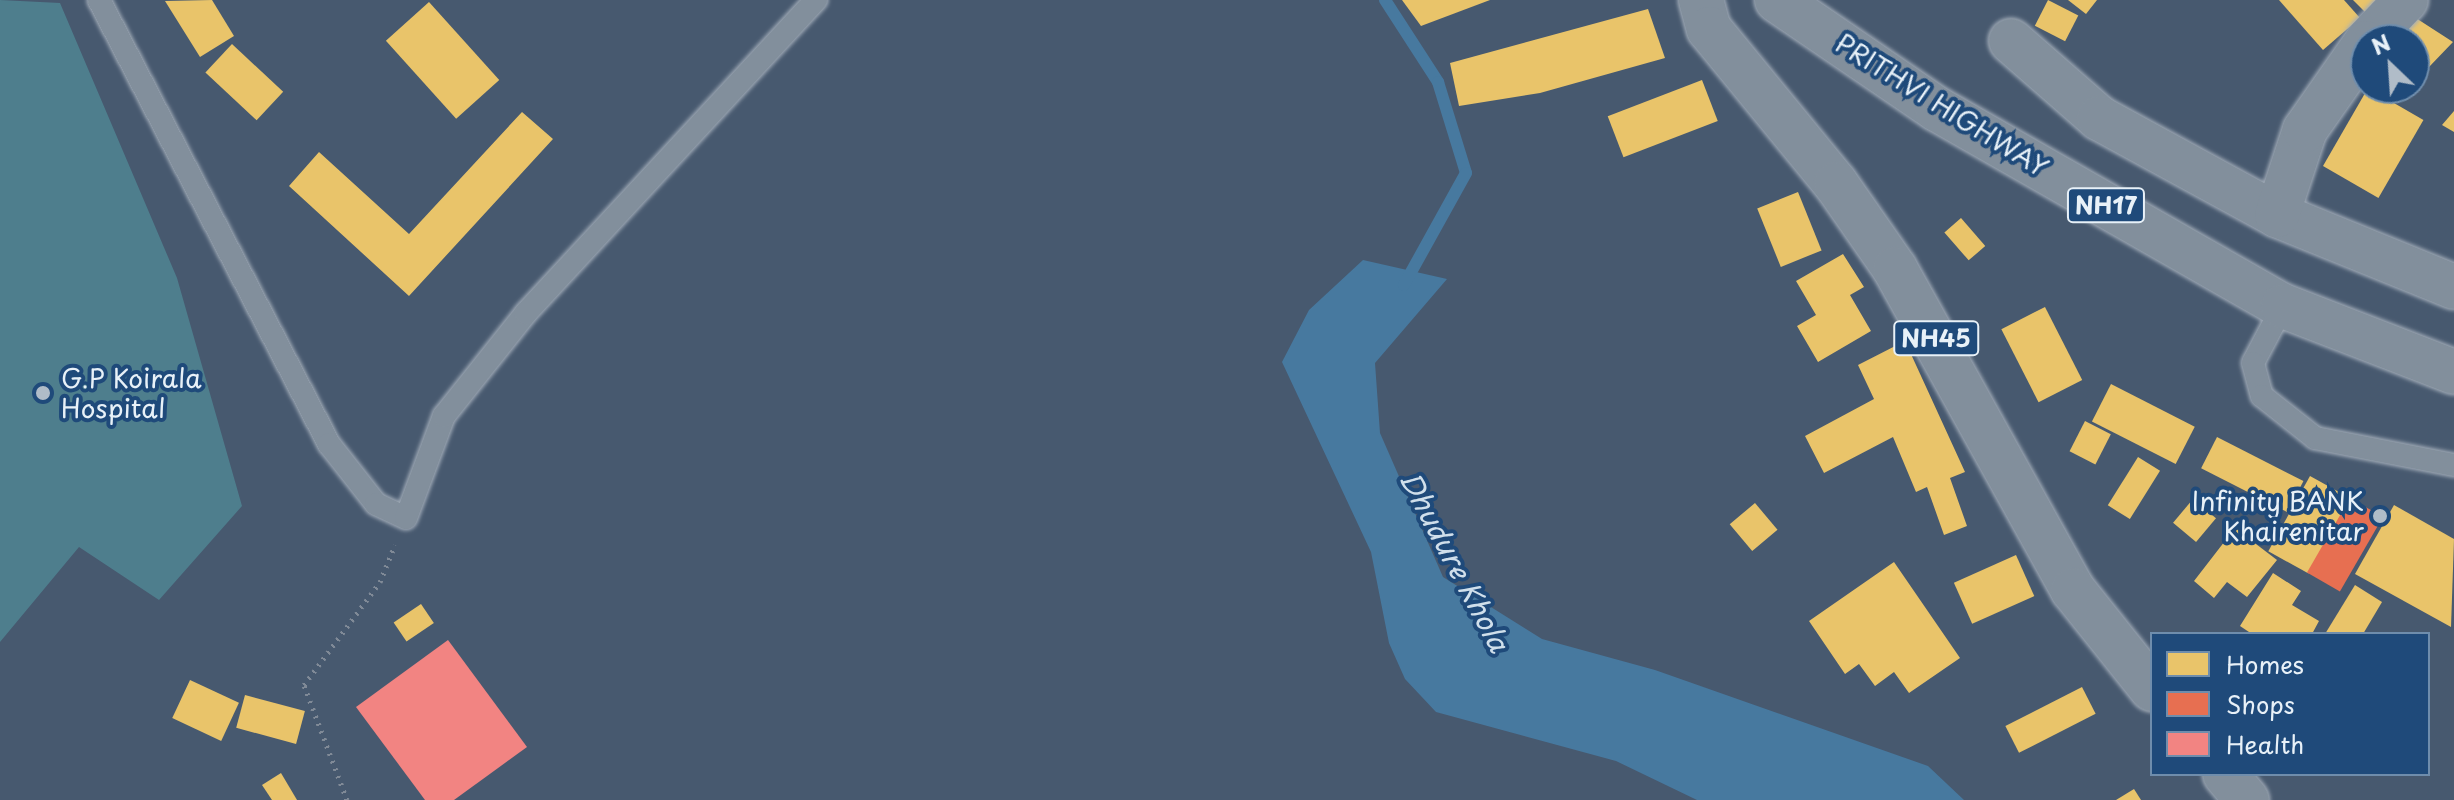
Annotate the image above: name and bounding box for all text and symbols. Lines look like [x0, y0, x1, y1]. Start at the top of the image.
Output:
north arrow [2350, 24, 2430, 104]
text: N [2366, 25, 2395, 62]
street label: PRITHVI HIGHWAY [1830, 27, 2054, 183]
road number: NH17 [2066, 185, 2146, 225]
road number: NH45 [1892, 318, 1980, 358]
place label: G.P Koirala Hospital [61, 362, 202, 424]
marker: G.P Koirala Hospital [32, 382, 54, 404]
water label: Dhudure Khola [1393, 464, 1517, 658]
place label: Infinity BANK Khairenitar [2189, 485, 2364, 546]
marker: Infinity BANK Khairenitar [2371, 507, 2389, 525]
legend [2150, 632, 2430, 776]
text: Homes [2226, 646, 2304, 682]
text: Shops [2226, 686, 2295, 722]
text: Health [2226, 726, 2304, 762]

